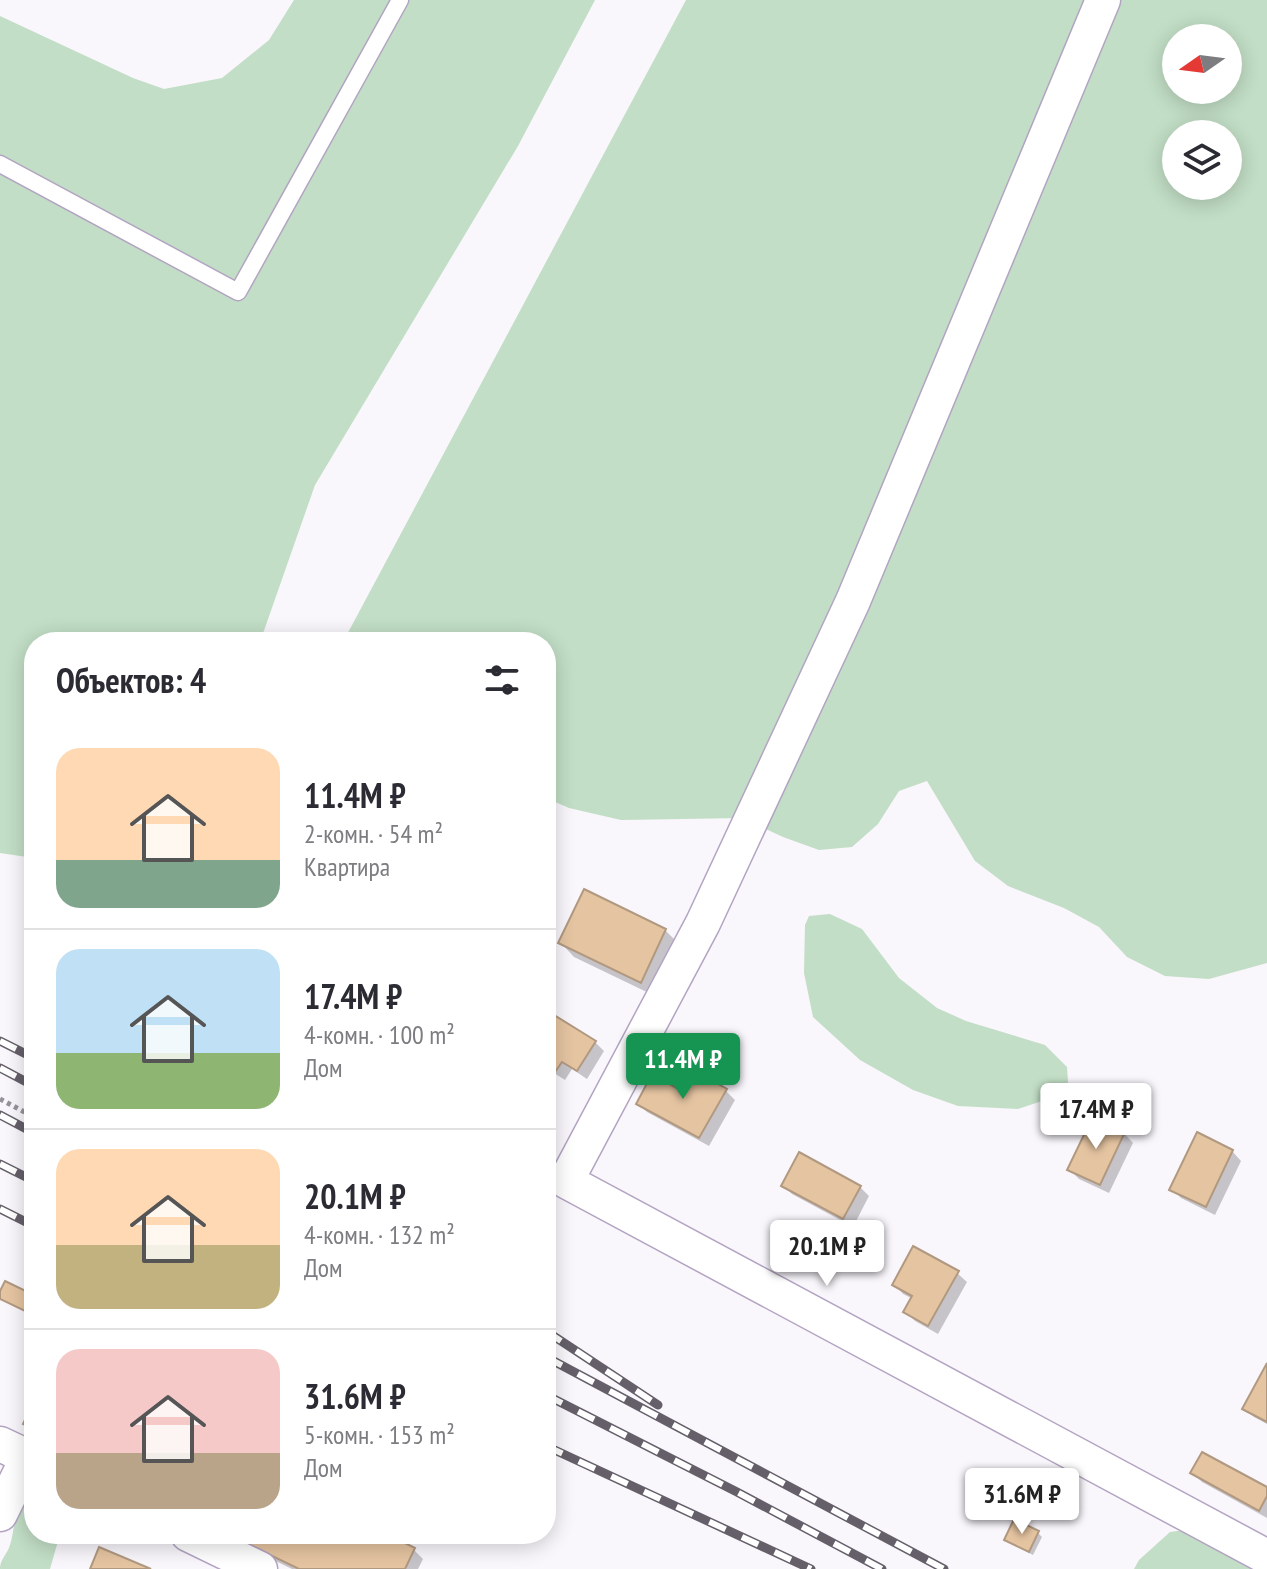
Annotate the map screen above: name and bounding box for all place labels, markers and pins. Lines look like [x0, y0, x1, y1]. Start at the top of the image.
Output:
pin: 11.4M ₽ [609, 1033, 757, 1101]
pin: 17.4M ₽ [1022, 1083, 1170, 1151]
pin: 20.1M ₽ [753, 1220, 901, 1288]
pin: 31.6M ₽ [948, 1468, 1096, 1536]

